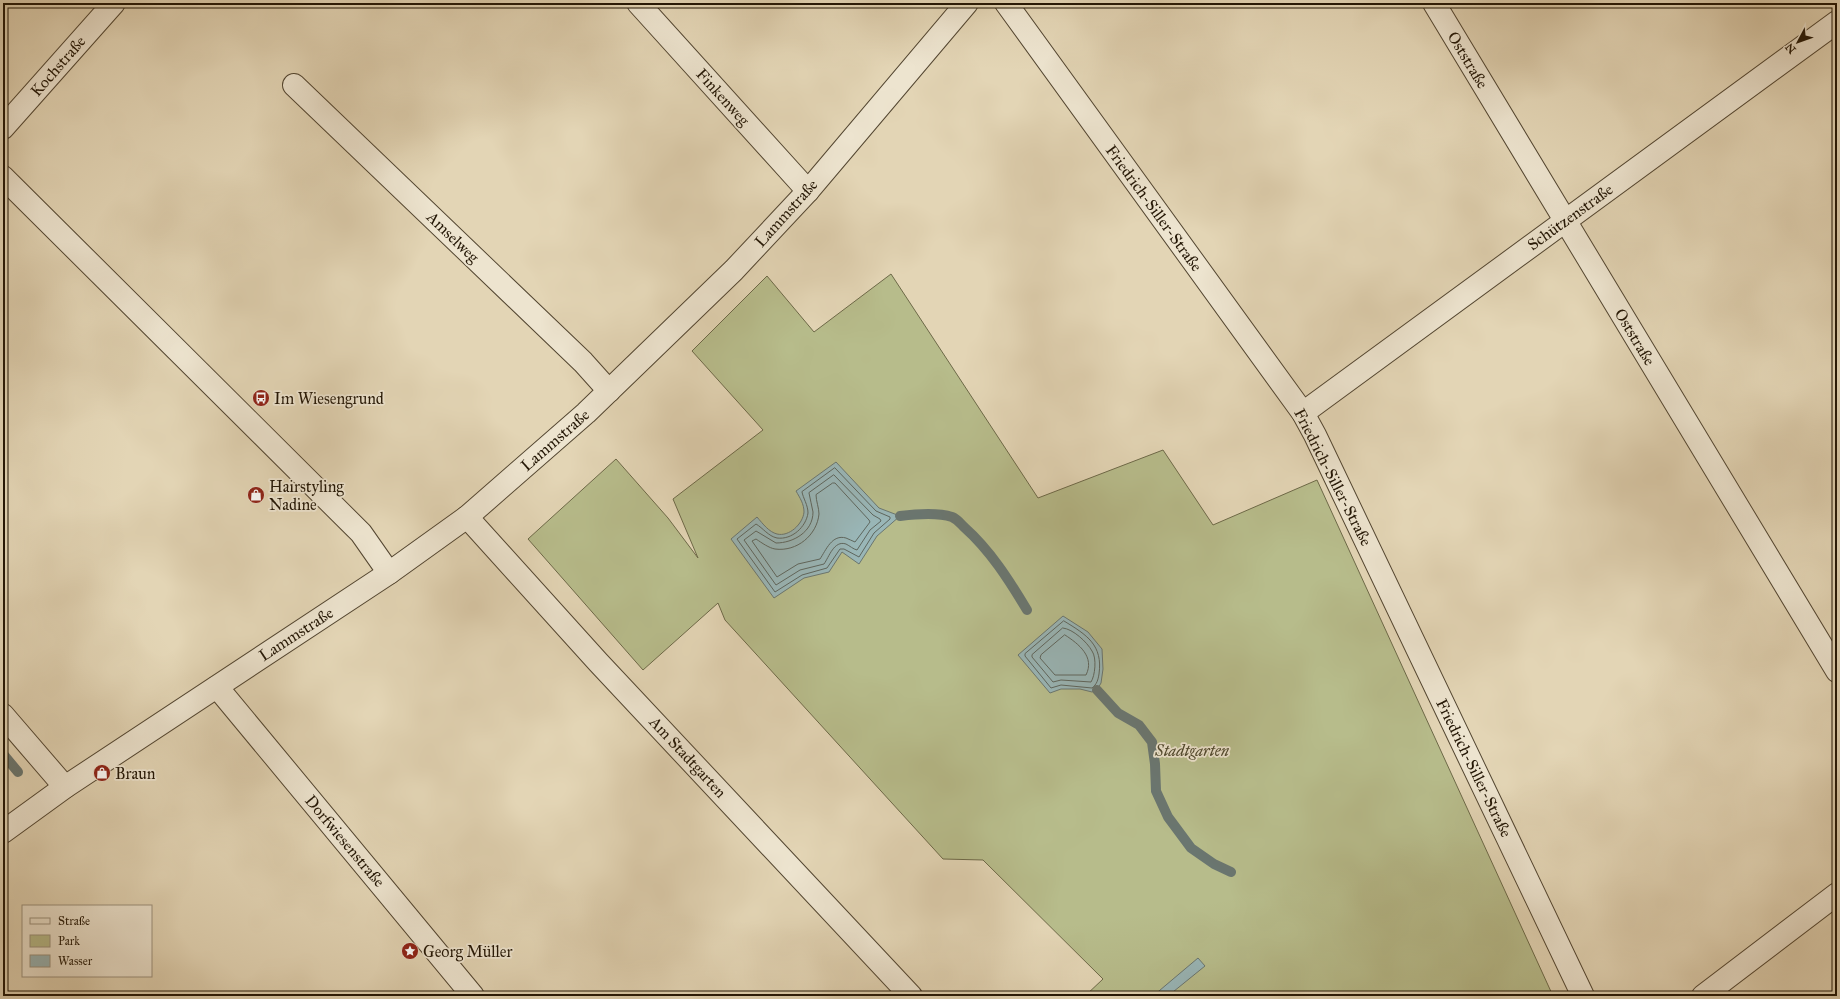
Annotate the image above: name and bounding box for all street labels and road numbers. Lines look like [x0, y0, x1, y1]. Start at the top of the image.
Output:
street label: Oststraße [1444, 28, 1493, 92]
street label: Kochstraße [26, 32, 90, 100]
street label: Finkenweg [692, 64, 754, 131]
street label: Friedrich-Siller-Straße [1102, 141, 1206, 275]
street label: Lammstraße [751, 175, 822, 251]
street label: Schützenstraße [1524, 179, 1617, 254]
street label: Amselweg [421, 207, 483, 268]
street label: Oststraße [1611, 305, 1660, 369]
street label: Lammstraße [517, 405, 593, 475]
street label: Friedrich-Siller-Straße [1290, 405, 1376, 549]
street label: Lammstraße [255, 603, 337, 665]
street label: Friedrich-Siller-Straße [1432, 696, 1516, 841]
street label: Am Stadtgarten [644, 712, 731, 802]
street label: Dorfwiesenstraße [301, 791, 389, 891]

